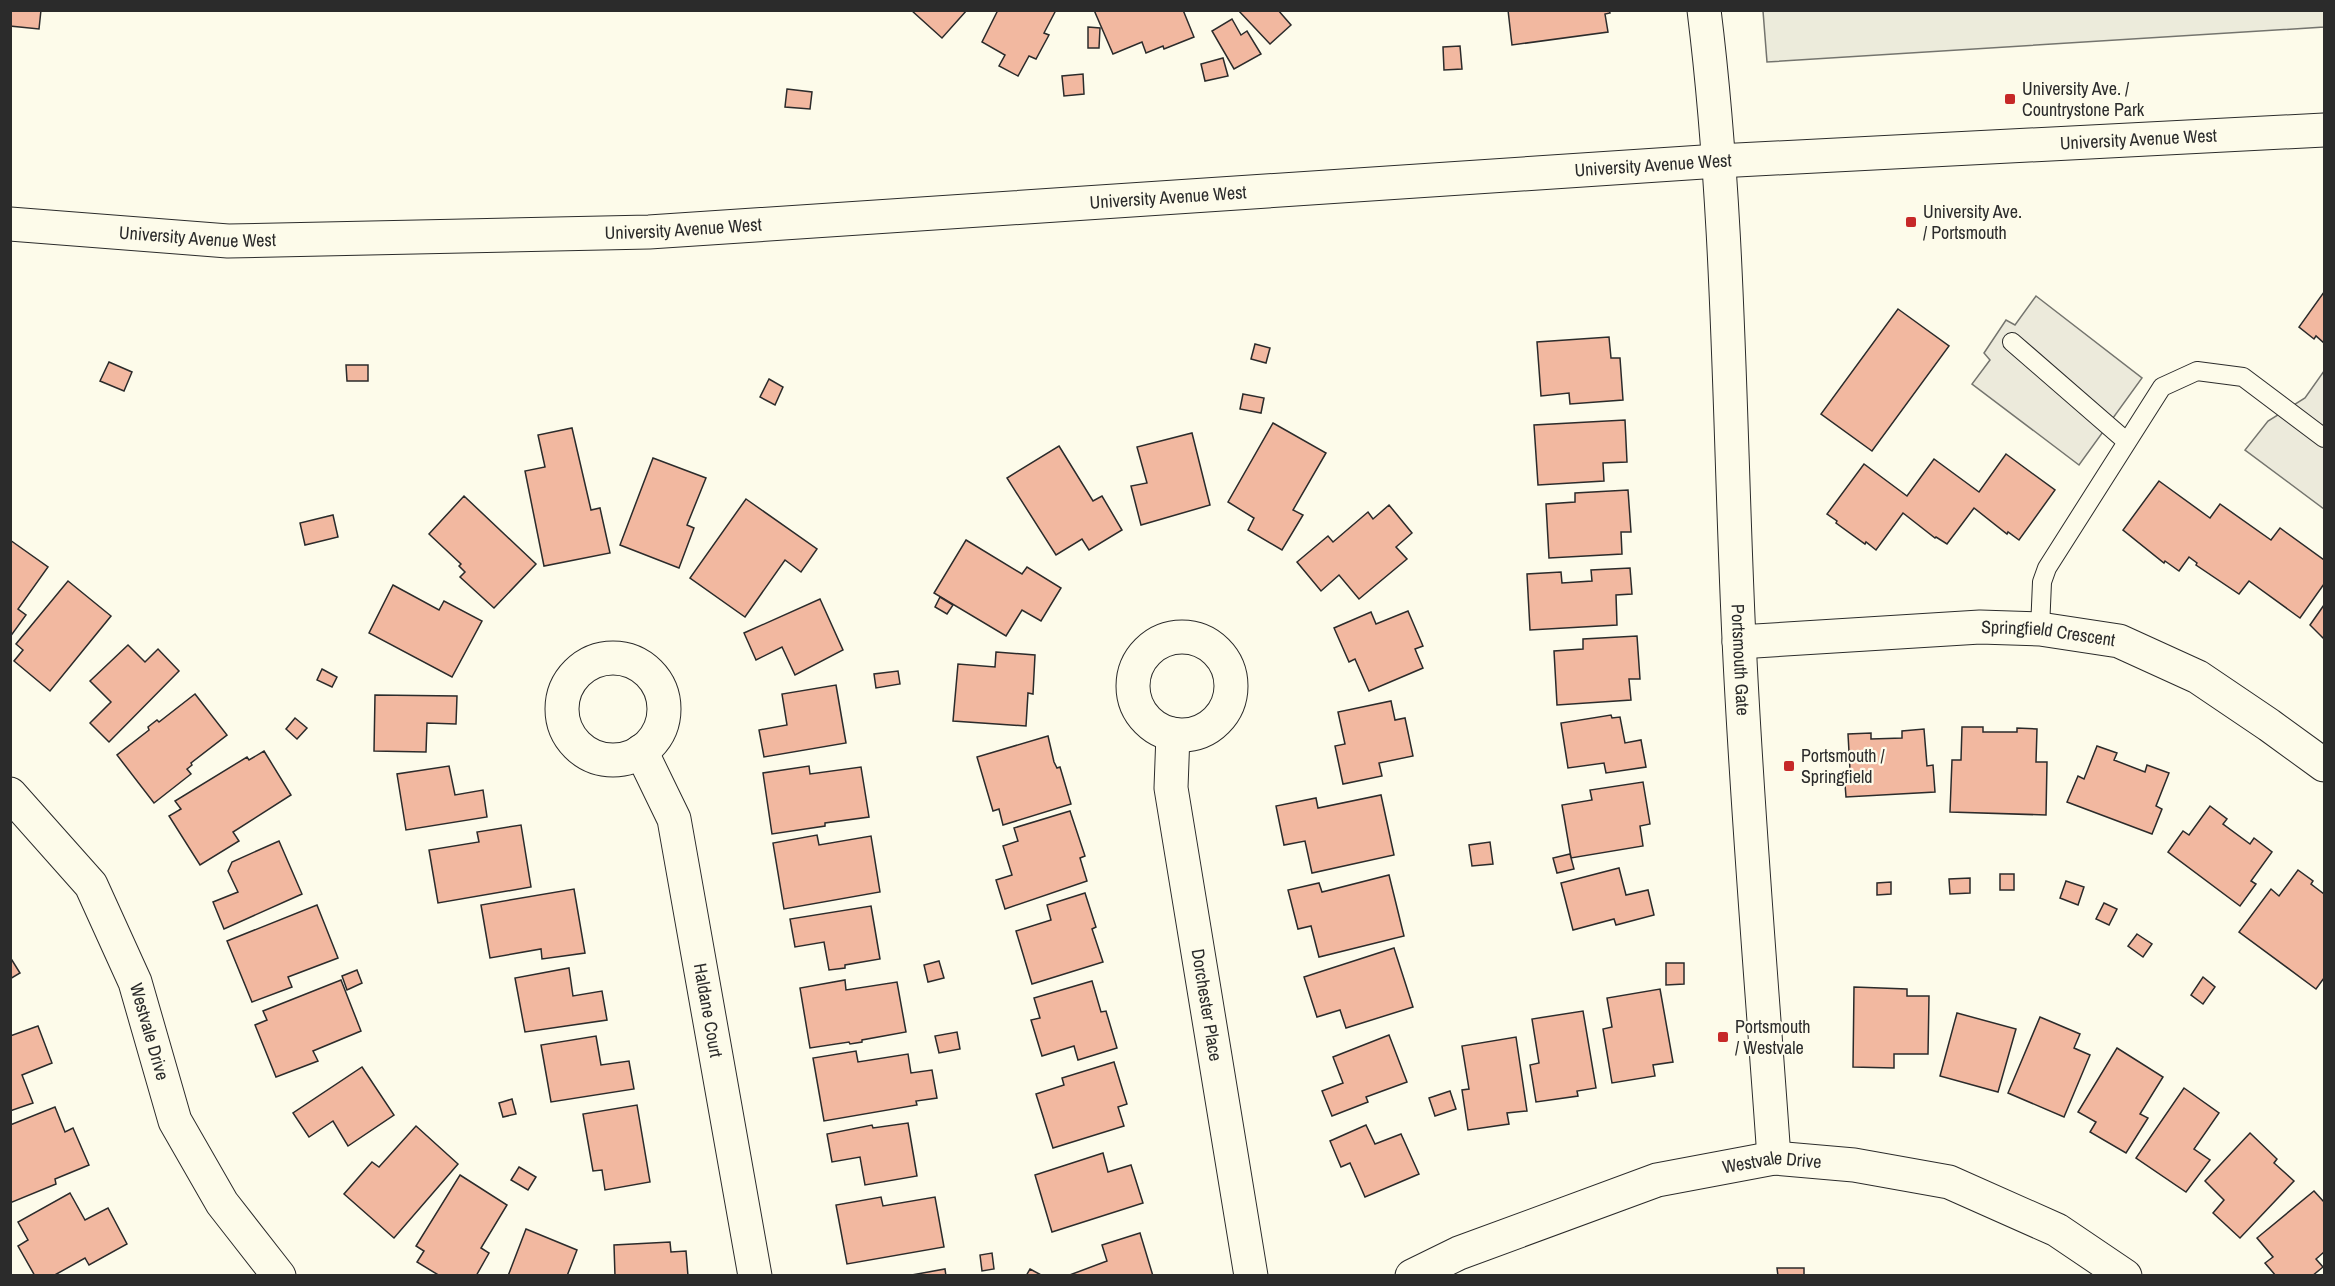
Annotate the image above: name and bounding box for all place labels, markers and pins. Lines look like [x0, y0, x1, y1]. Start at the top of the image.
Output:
place label: University Ave. / Countrystone Park [2022, 76, 2145, 122]
marker: University Ave. / Countrystone Park [2003, 92, 2017, 106]
place label: University Ave. / Portsmouth [1923, 199, 2022, 245]
marker: University Ave. / Portsmouth [1904, 215, 1918, 229]
place label: Portsmouth / Springfield [1801, 743, 1886, 789]
marker: Portsmouth / Springfield [1782, 759, 1796, 773]
place label: Portsmouth / Westvale [1735, 1014, 1810, 1060]
marker: Portsmouth / Westvale [1716, 1030, 1730, 1044]

